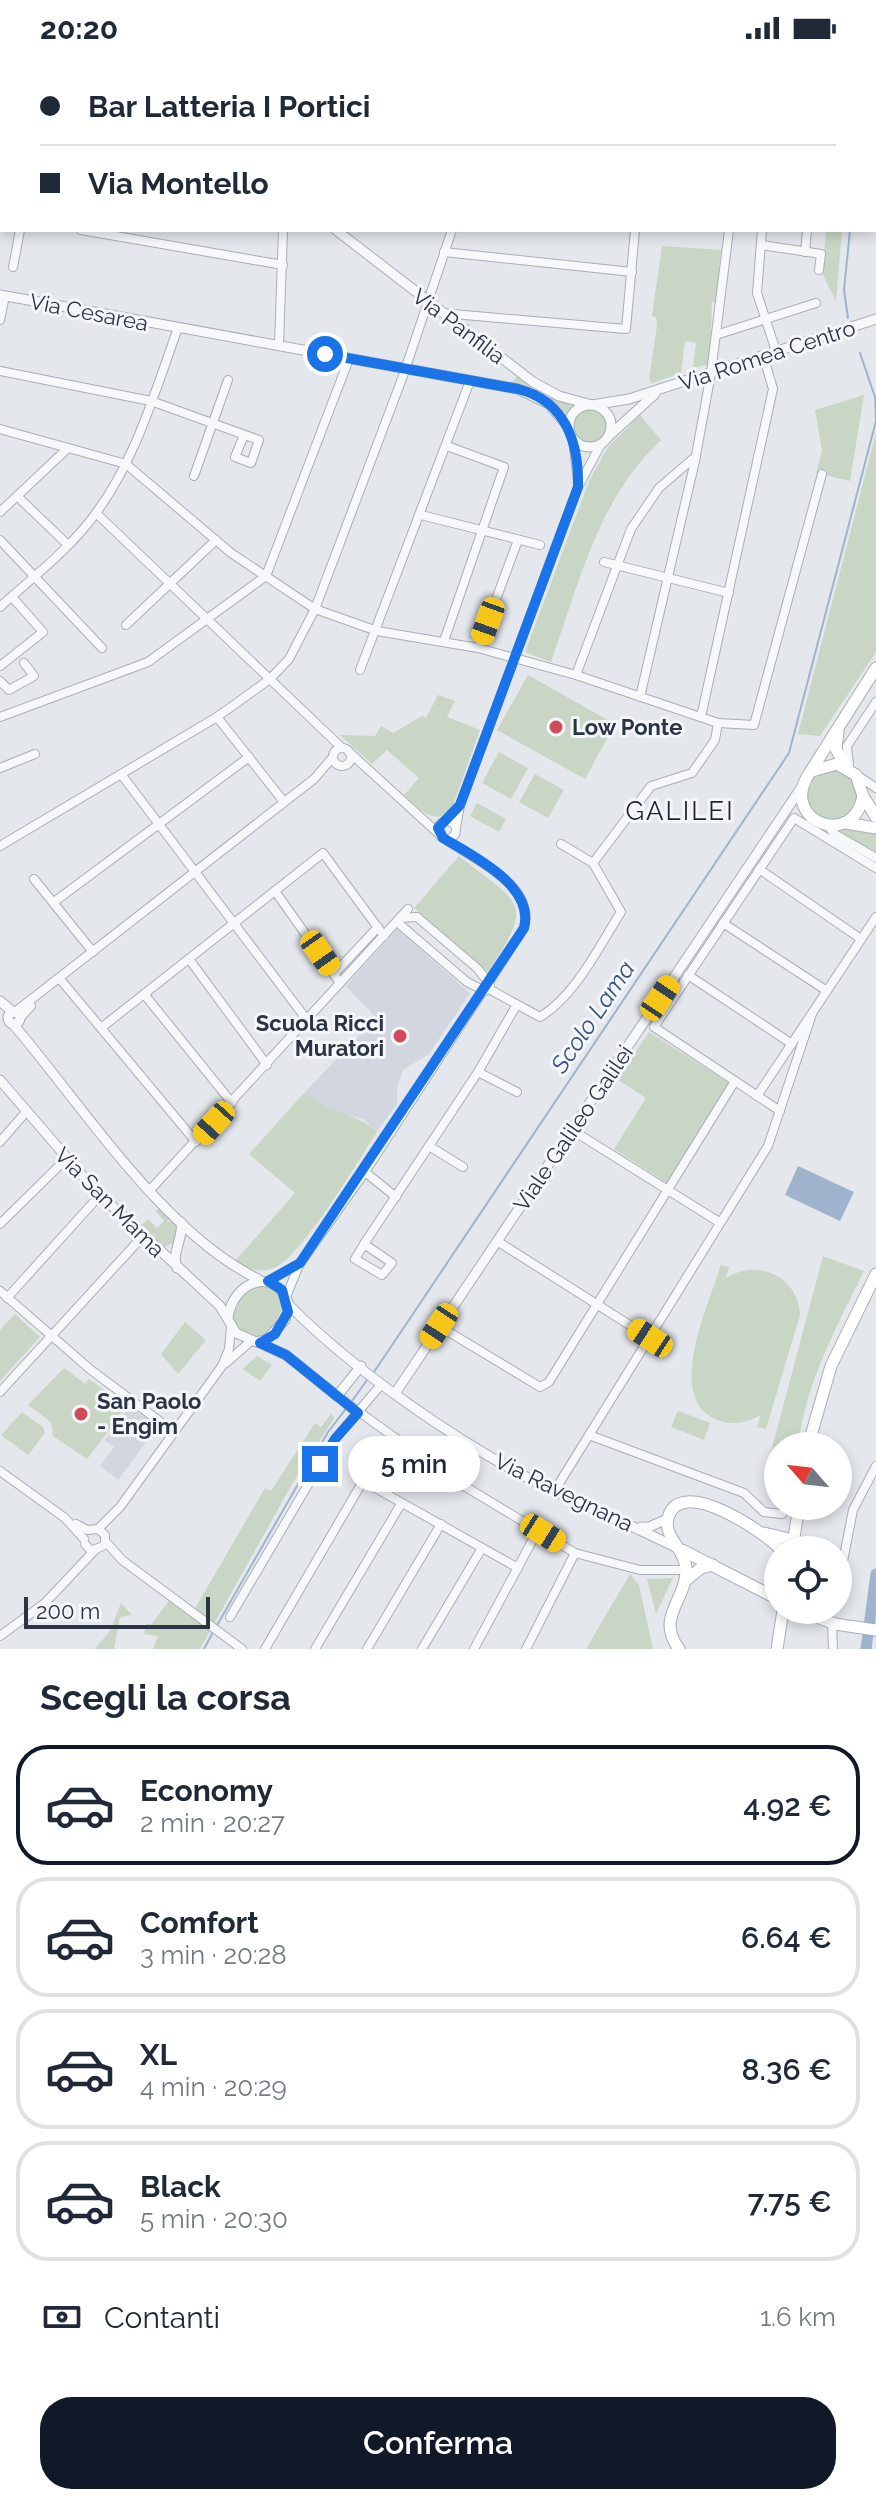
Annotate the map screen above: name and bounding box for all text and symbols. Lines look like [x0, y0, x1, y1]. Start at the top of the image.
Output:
text: 20:20 [40, 11, 118, 46]
text: Bar Latteria I Portici [88, 89, 371, 124]
text: Via Montello [88, 166, 269, 201]
street label: Via Panfilia [407, 283, 511, 369]
street label: Via Cesarea [28, 288, 150, 336]
street label: Via Romea Centro [676, 314, 858, 396]
route start [307, 336, 343, 372]
car [469, 594, 507, 648]
place label: Low Ponte [572, 714, 682, 740]
marker: Low Ponte [547, 718, 565, 736]
district label: GALILEI [625, 796, 735, 826]
car [296, 926, 344, 980]
water label: Scolo Lama [544, 955, 641, 1079]
car [637, 971, 683, 1025]
place label: Scuola Ricci Muratori [256, 1010, 384, 1061]
marker: Scuola Ricci Muratori [391, 1027, 409, 1045]
street label: Viale Galileo Galilei [508, 1040, 638, 1216]
car [189, 1097, 239, 1149]
street label: Via San Mama [50, 1142, 170, 1262]
car [416, 1299, 462, 1353]
car [623, 1315, 677, 1361]
place label: San Paolo - Engim [97, 1388, 201, 1439]
marker: San Paolo - Engim [72, 1405, 90, 1423]
north arrow [764, 1432, 852, 1520]
map controls [764, 1432, 852, 1624]
callout: 5 min [348, 1436, 480, 1492]
route end [302, 1446, 338, 1482]
street label: Via Ravegnana [491, 1447, 637, 1537]
text: 5 min [381, 1449, 447, 1479]
car [516, 1510, 570, 1556]
button: locate [764, 1536, 852, 1624]
scale bar [24, 1593, 210, 1629]
text: 200 m [36, 1598, 100, 1624]
text: Scegli la corsa [40, 1676, 291, 1718]
icon: car [44, 1769, 116, 1841]
text: Economy [140, 1773, 273, 1808]
text: 4.92 € [743, 1788, 832, 1823]
text: 2 min · 20:27 [140, 1808, 285, 1838]
icon: car [44, 1901, 116, 1973]
text: Comfort [140, 1905, 259, 1940]
text: 6.64 € [741, 1920, 832, 1955]
text: 3 min · 20:28 [140, 1940, 287, 1970]
icon: car [44, 2033, 116, 2105]
text: XL [140, 2037, 177, 2072]
text: 8.36 € [742, 2052, 832, 2087]
text: 4 min · 20:29 [140, 2072, 287, 2102]
icon: car [44, 2165, 116, 2237]
text: Black [140, 2169, 221, 2204]
text: 7.75 € [748, 2184, 832, 2219]
text: 5 min · 20:30 [140, 2204, 288, 2234]
icon: cash [40, 2295, 84, 2339]
text: Contanti [104, 2300, 220, 2335]
text: 1.6 km [760, 2302, 836, 2332]
button: Conferma [40, 2397, 836, 2489]

